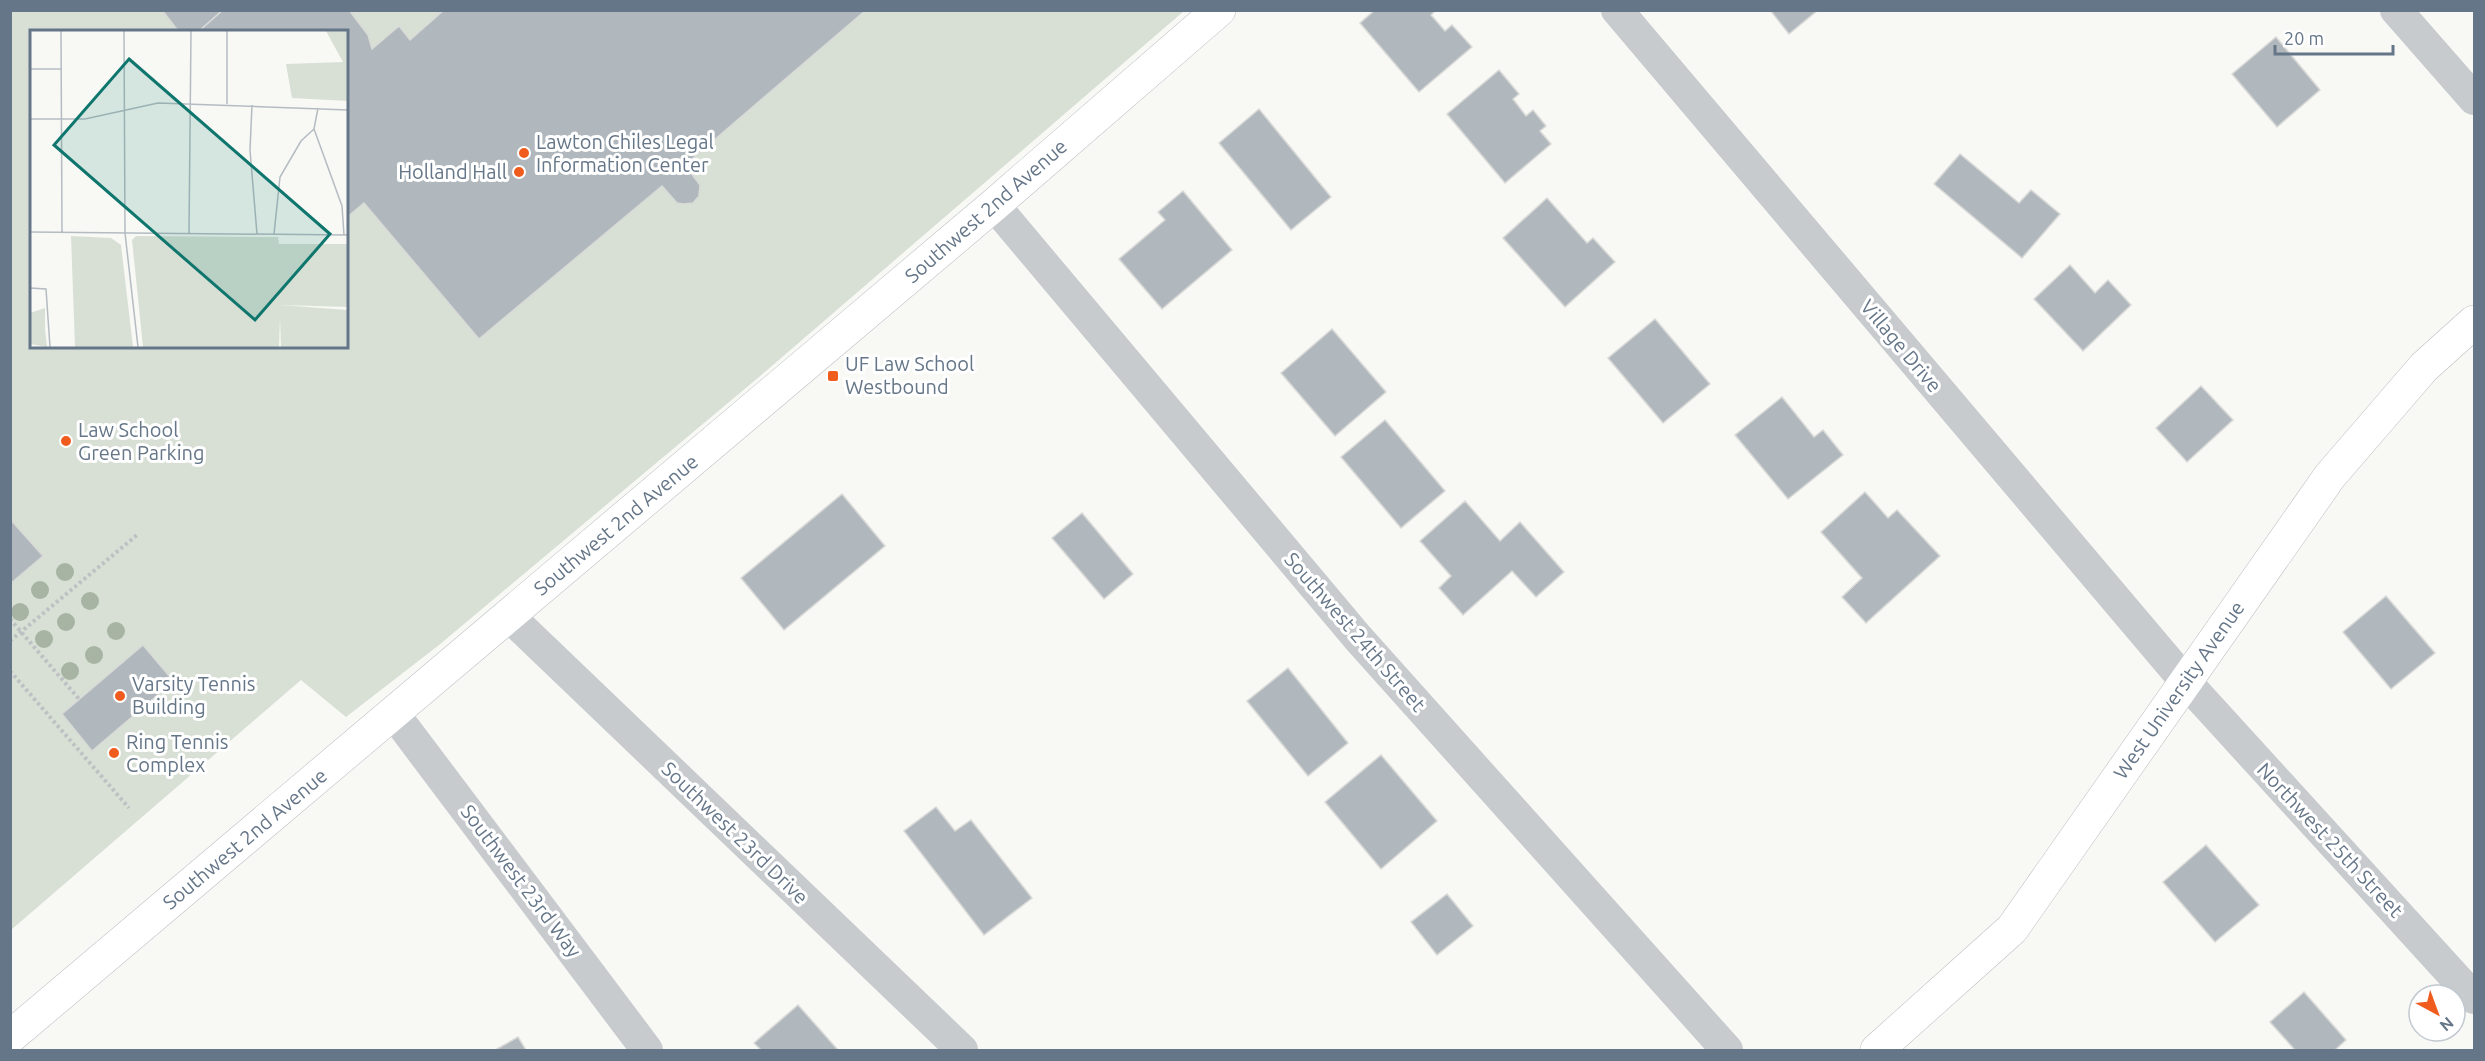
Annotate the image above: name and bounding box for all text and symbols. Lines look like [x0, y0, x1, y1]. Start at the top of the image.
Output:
scale bar [2275, 18, 2394, 56]
text: 20 m [2284, 28, 2324, 48]
inset map [30, 30, 348, 348]
place label: Lawton Chiles Legal Information Center [536, 130, 714, 176]
street label: Southwest 2nd Avenue [900, 134, 1071, 287]
marker: Lawton Chiles Legal Information Center [517, 146, 531, 160]
place label: Holland Hall [398, 160, 507, 183]
marker: Holland Hall [512, 165, 526, 179]
street label: Village Drive [1856, 295, 1947, 397]
place label: UF Law School Westbound [845, 352, 974, 398]
marker: UF Law School Westbound [826, 369, 840, 383]
place label: Law School Green Parking [78, 418, 204, 464]
marker: Law School Green Parking [59, 434, 73, 448]
street label: Southwest 2nd Avenue [529, 449, 702, 600]
street label: Southwest 24th Street [1280, 548, 1431, 716]
street label: West University Avenue [2108, 596, 2249, 783]
place label: Varsity Tennis Building [132, 672, 255, 718]
marker: Varsity Tennis Building [113, 689, 127, 703]
place label: Ring Tennis Complex [126, 730, 228, 776]
marker: Ring Tennis Complex [107, 746, 121, 760]
street label: Southwest 23rd Drive [658, 757, 813, 908]
street label: Northwest 25th Street [2253, 758, 2408, 922]
street label: Southwest 2nd Avenue [158, 763, 331, 914]
street label: Southwest 23rd Way [457, 800, 586, 962]
north arrow [2407, 983, 2467, 1043]
text: N [2436, 1014, 2457, 1035]

